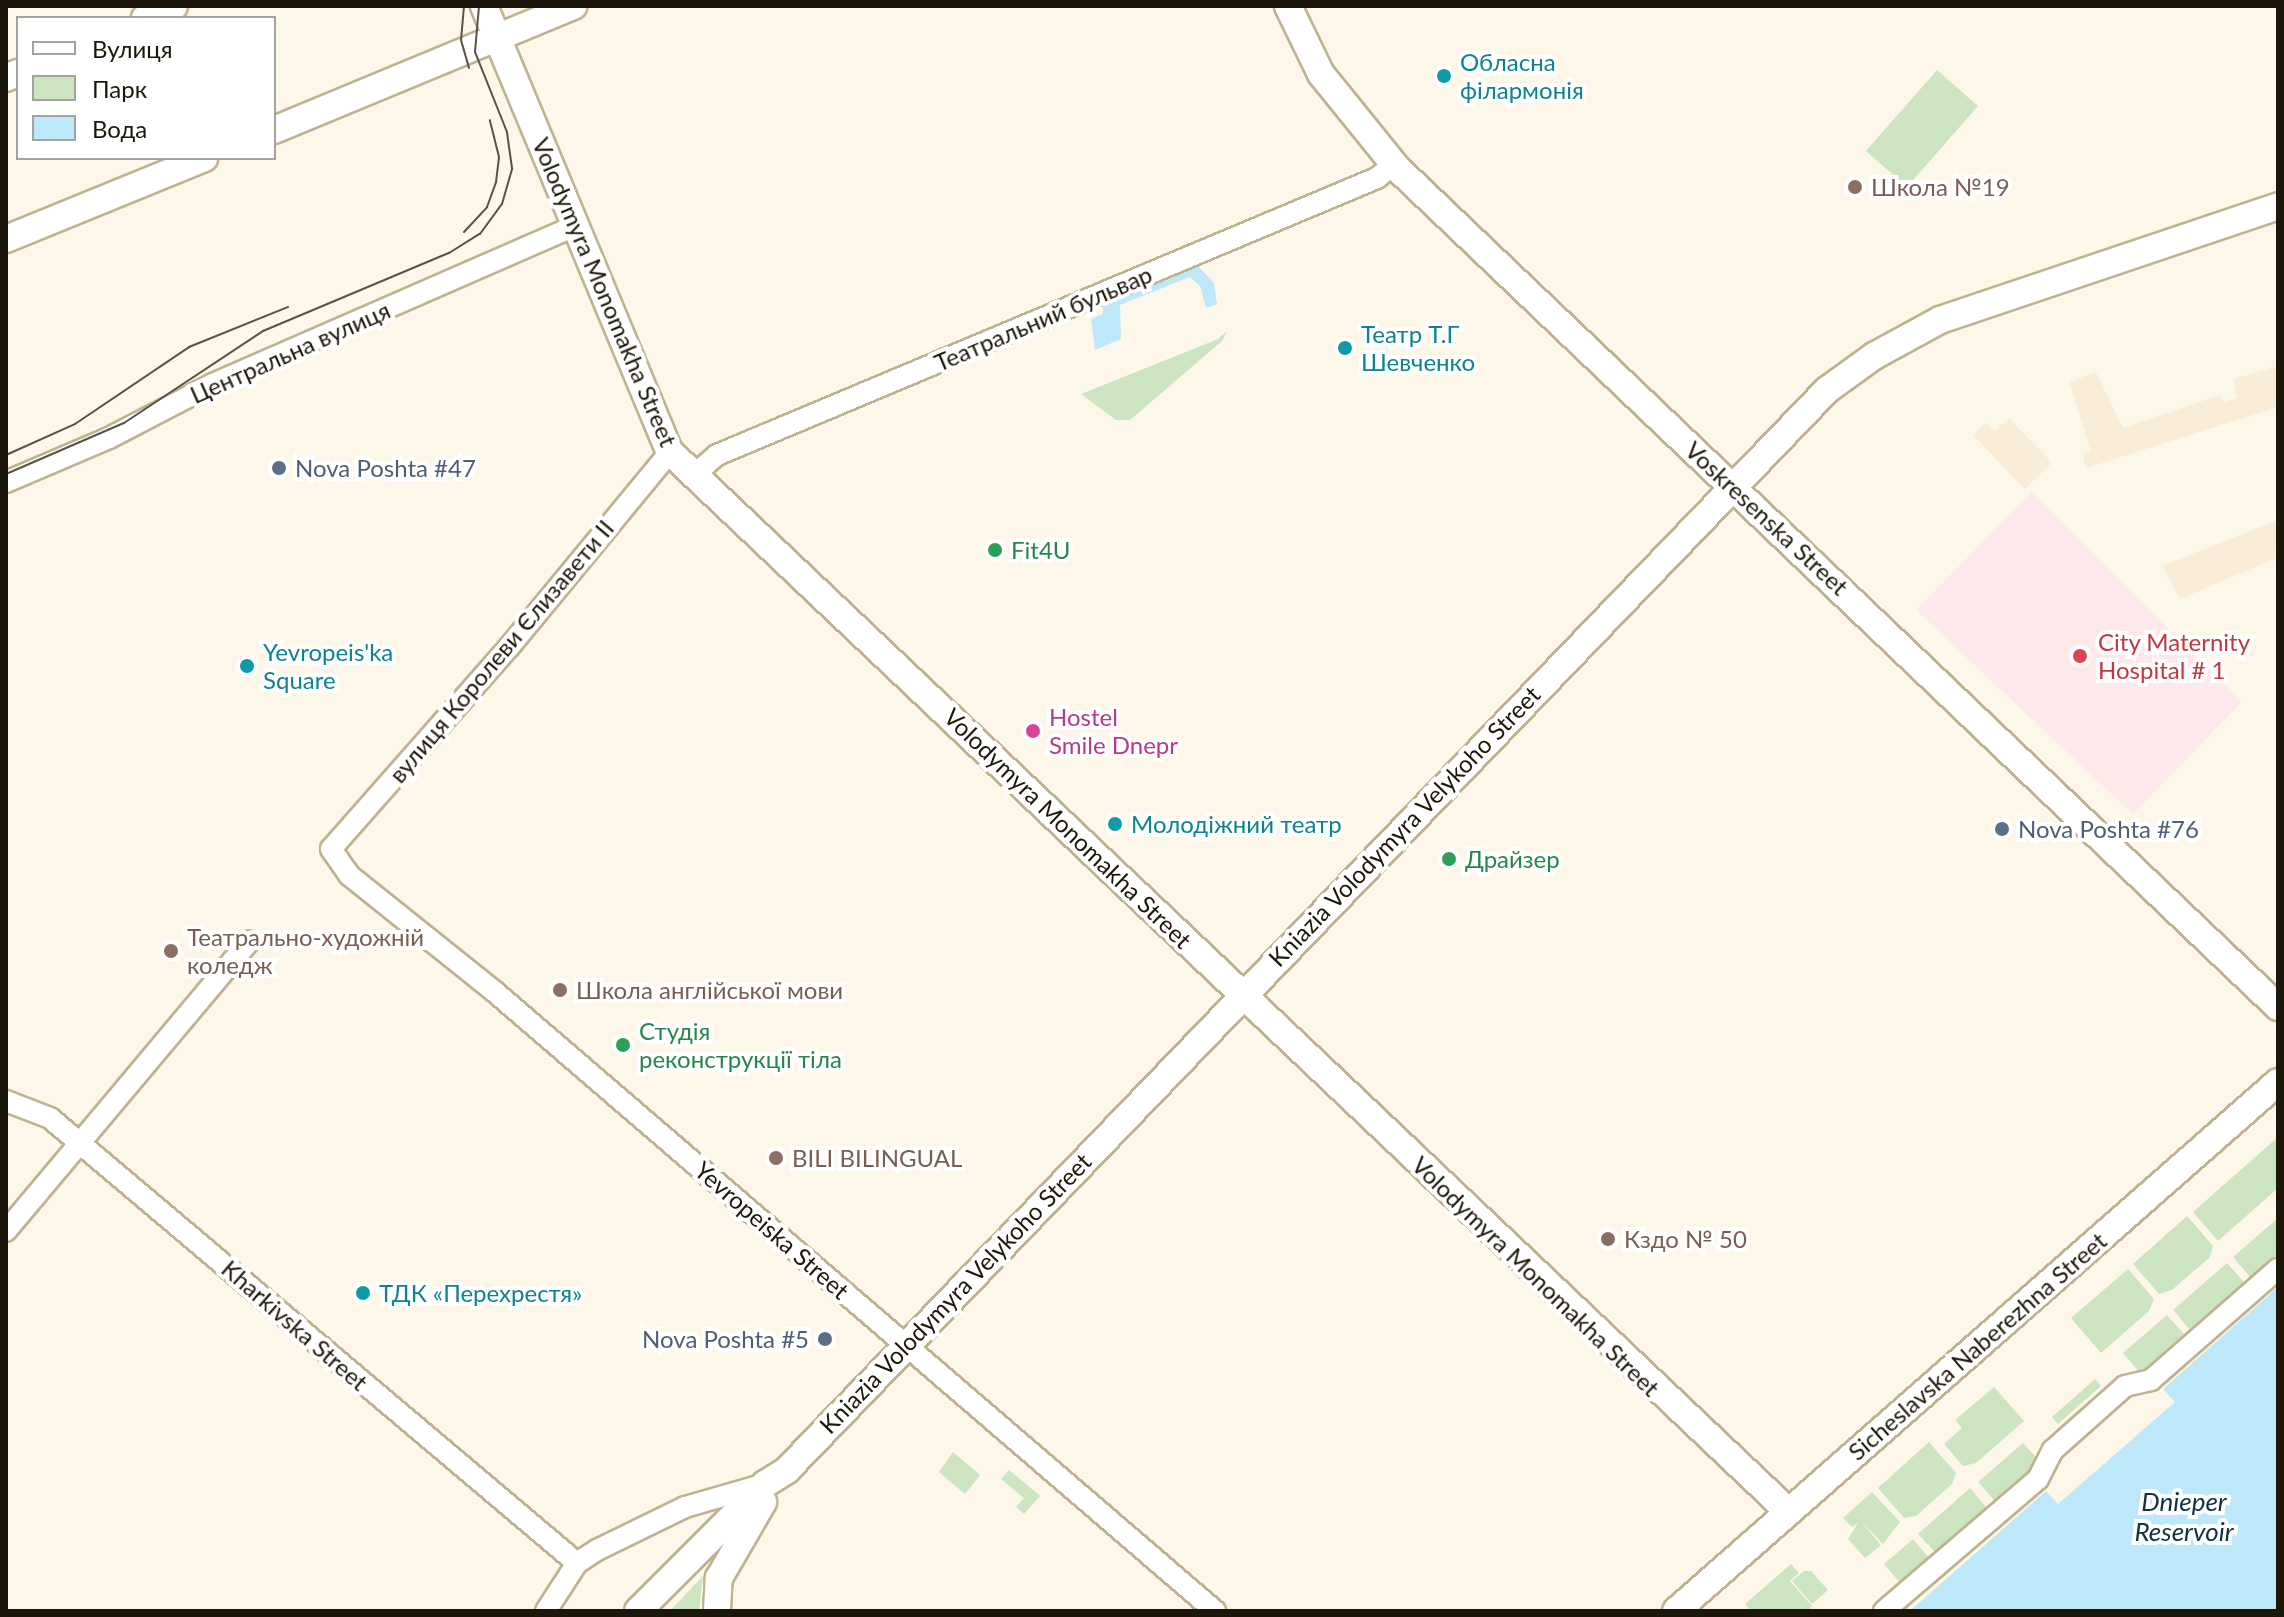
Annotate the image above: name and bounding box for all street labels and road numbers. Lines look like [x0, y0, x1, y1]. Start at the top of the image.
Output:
street label: Volodymyra Monomakha Street [527, 133, 683, 451]
street label: Театральний бульвар [930, 259, 1156, 377]
street label: Центральна вулиця [186, 295, 394, 409]
street label: Voskresenska Street [1680, 435, 1854, 601]
street label: вулиця Королеви Єлизавети ІІ [383, 514, 619, 788]
street label: Kniazia Volodymyra Velykoho Street [1262, 679, 1546, 973]
street label: Volodymyra Monomakha Street [938, 702, 1198, 954]
street label: Kniazia Volodymyra Velykoho Street [813, 1146, 1097, 1440]
street label: Volodymyra Monomakha Street [1406, 1150, 1666, 1402]
street label: Yevropeiska Street [689, 1155, 855, 1305]
street label: Sicheslavska Naberezhna Street [1842, 1226, 2112, 1466]
street label: Kharkivska Street [216, 1254, 374, 1396]

